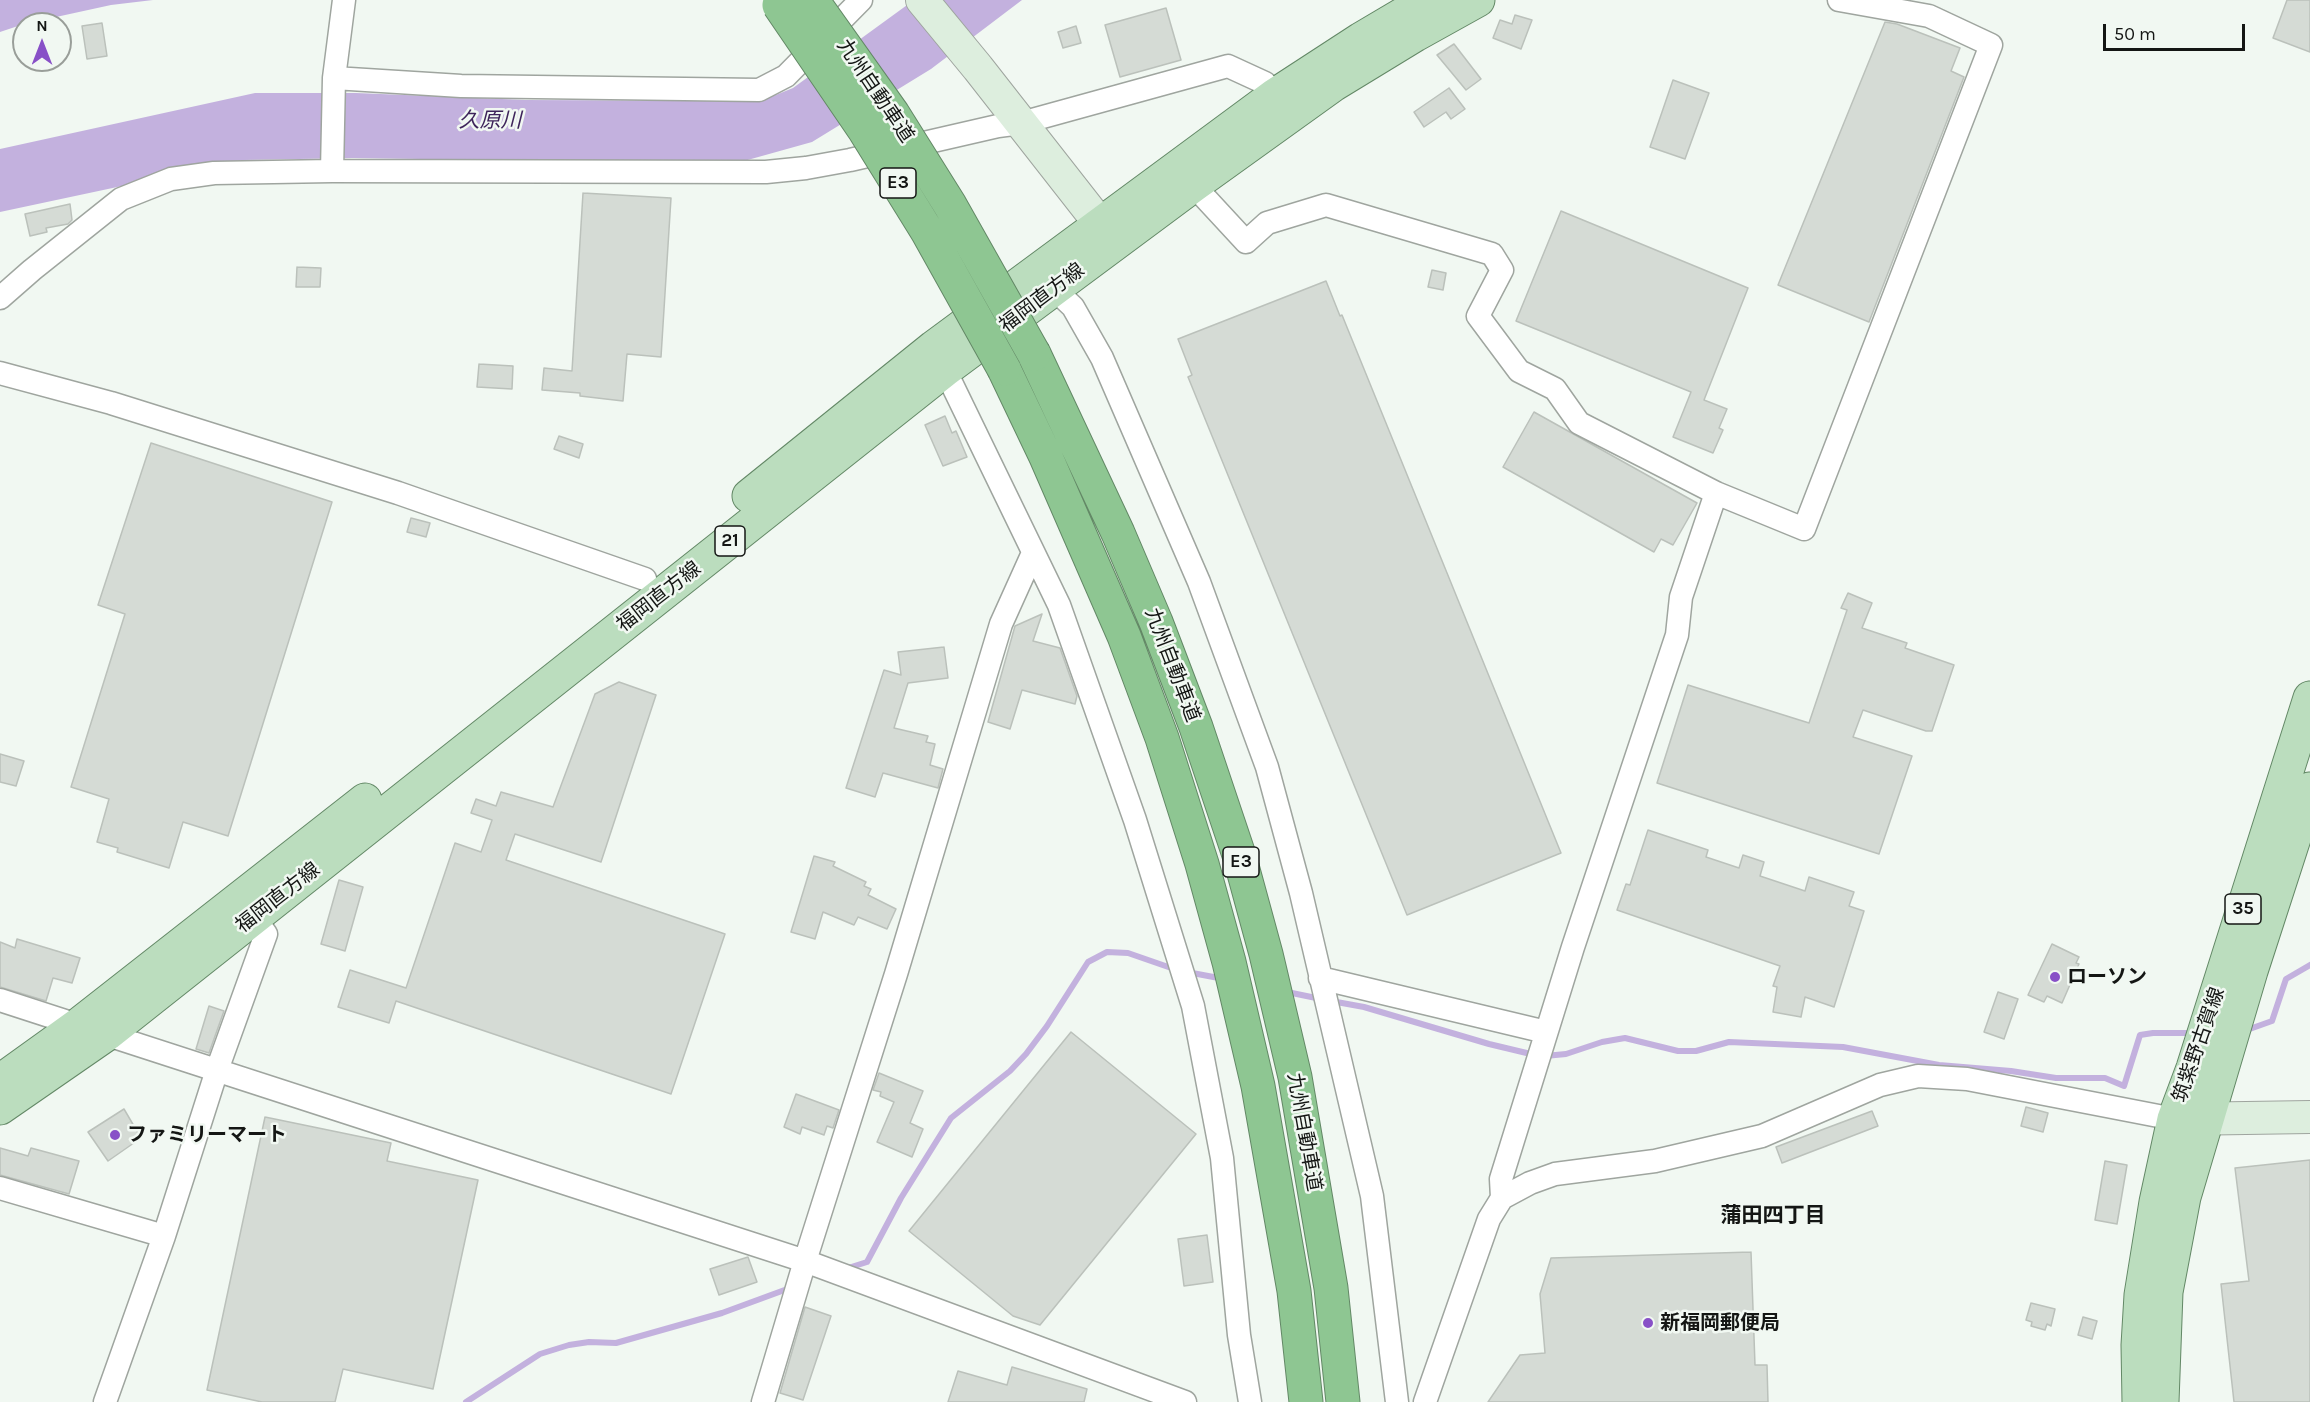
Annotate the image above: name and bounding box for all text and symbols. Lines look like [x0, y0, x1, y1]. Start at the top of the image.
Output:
north arrow [12, 12, 72, 72]
scale bar [2106, 12, 2248, 50]
text: N [36, 16, 48, 35]
text: 50 m [2114, 23, 2156, 45]
street label: 九州自動車道 [832, 35, 918, 147]
water label: 久原川 [459, 108, 521, 134]
road number: E3 [880, 168, 916, 198]
street label: 福岡直方線 [995, 258, 1089, 338]
road number: 21 [715, 526, 745, 556]
street label: 福岡直方線 [612, 557, 706, 637]
street label: 九州自動車道 [1139, 605, 1205, 725]
road number: E3 [1223, 847, 1259, 877]
street label: 福岡直方線 [231, 858, 325, 938]
road number: 35 [2225, 894, 2261, 924]
place label: ローソン [2067, 965, 2147, 989]
marker: ローソン [2048, 970, 2062, 984]
street label: 筑紫野古賀線 [2168, 984, 2230, 1106]
street label: 九州自動車道 [1282, 1071, 1326, 1193]
place label: ファミリーマート [127, 1123, 287, 1147]
marker: ファミリーマート [108, 1128, 122, 1142]
district label: 蒲田四丁目 [1721, 1203, 1825, 1229]
place label: 新福岡郵便局 [1660, 1311, 1780, 1335]
marker: 新福岡郵便局 [1641, 1316, 1655, 1330]

